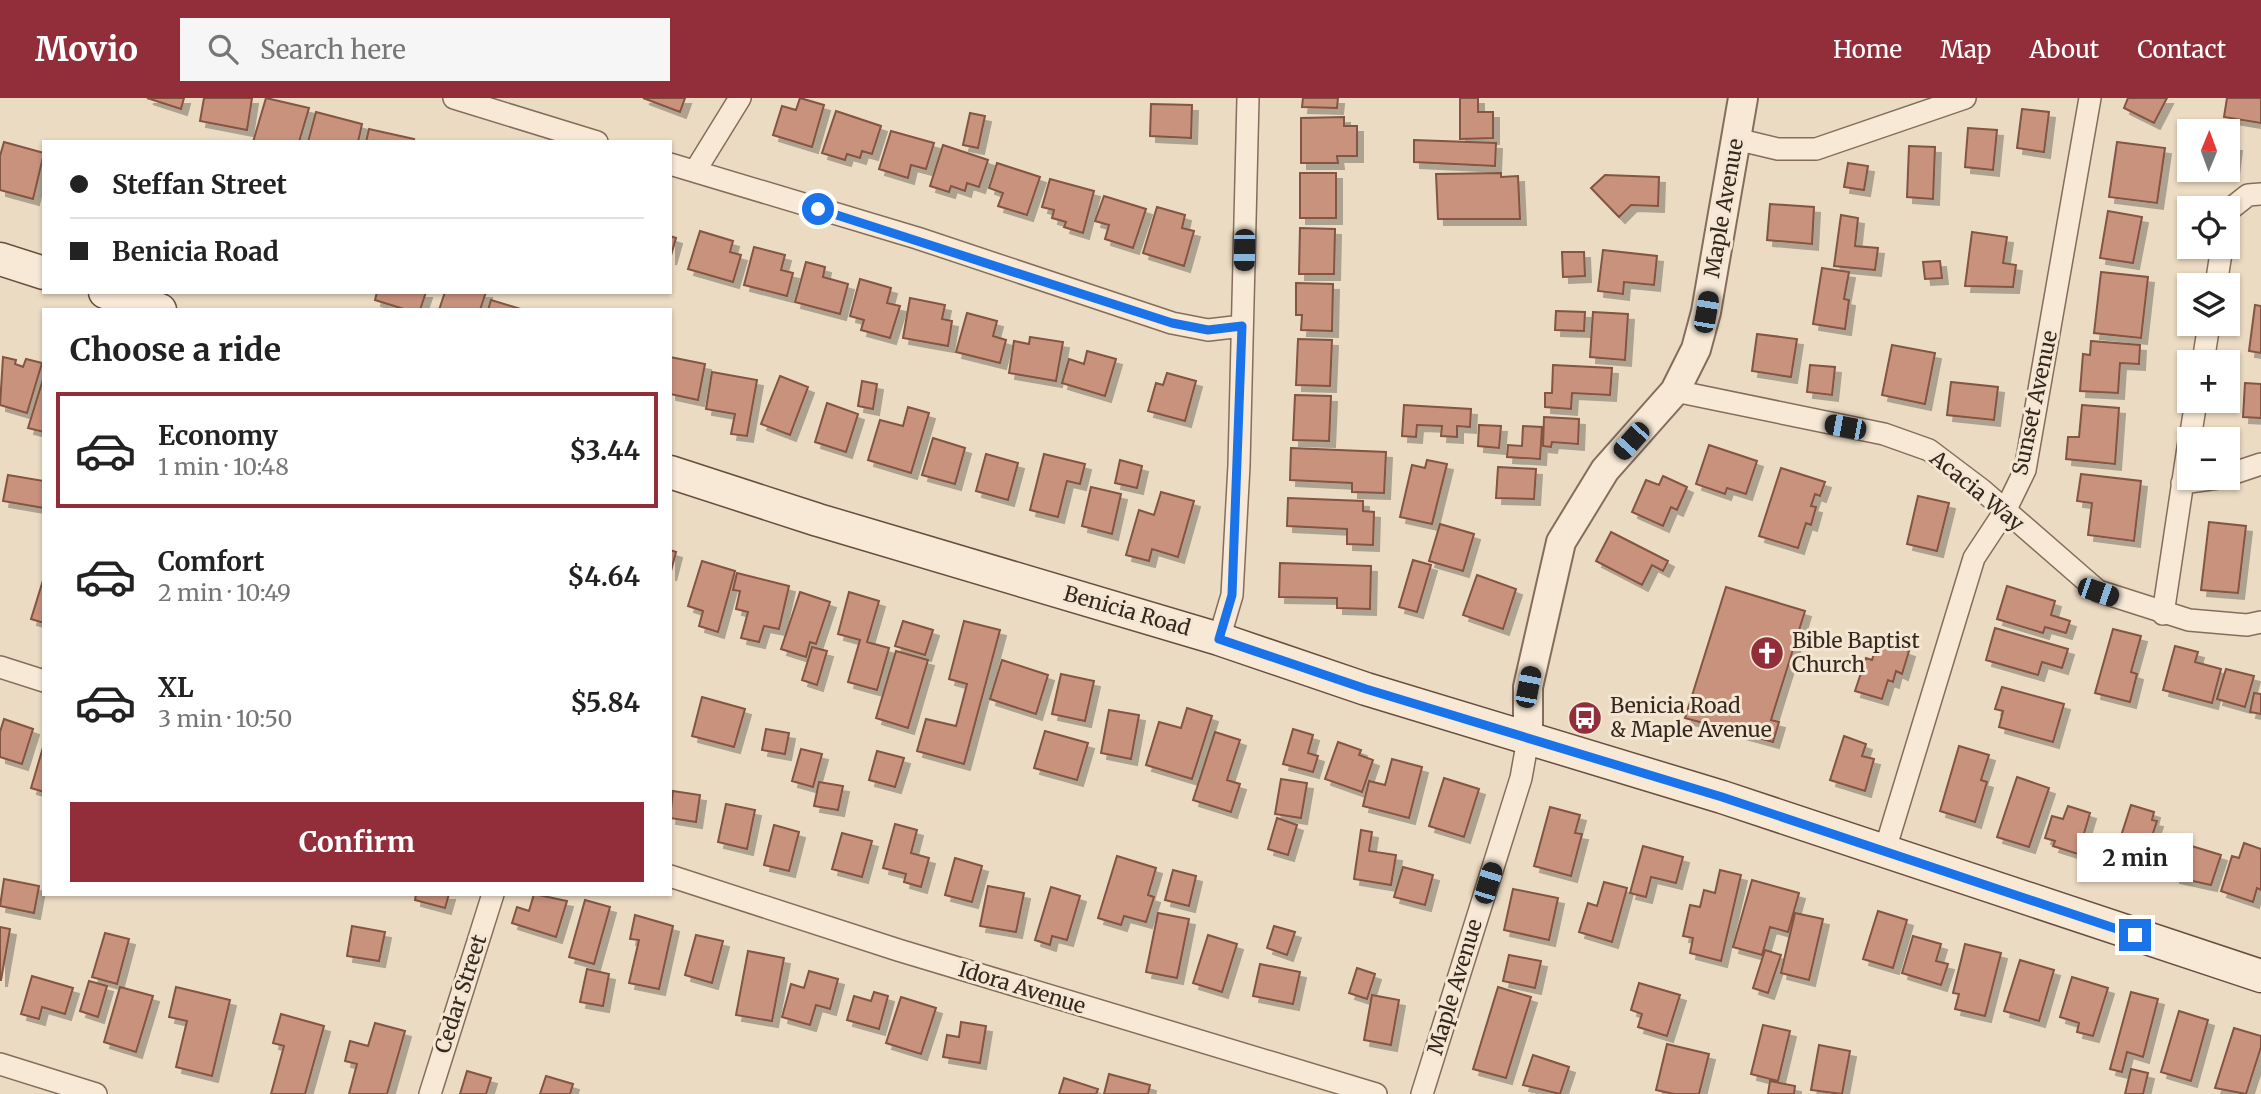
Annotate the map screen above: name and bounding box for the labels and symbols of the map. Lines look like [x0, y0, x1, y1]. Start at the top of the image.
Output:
north arrow [2177, 119, 2240, 182]
street label: Maple Avenue [1698, 136, 1749, 280]
route start [802, 193, 834, 225]
car [1234, 229, 1255, 271]
car [1693, 289, 1720, 335]
street label: Sunset Avenue [2006, 328, 2063, 478]
car [1823, 413, 1868, 441]
car [1610, 418, 1653, 464]
street label: Acacia Way [1924, 444, 2030, 537]
car [2075, 575, 2122, 609]
street label: Benicia Road [1061, 580, 1194, 642]
place label: Bible Baptist Church [1792, 627, 1920, 678]
church icon: Bible Baptist Church [1748, 634, 1786, 672]
car [1514, 664, 1543, 710]
place label: Benicia Road & Maple Avenue [1610, 692, 1772, 743]
bus stop icon: Benicia Road & Maple Avenue [1566, 699, 1604, 737]
callout: 2 min [2077, 834, 2193, 882]
car [1472, 860, 1505, 906]
street label: Maple Avenue [1421, 916, 1488, 1058]
route end [2119, 919, 2151, 951]
street label: Cedar Street [429, 931, 492, 1057]
street label: Idora Avenue [955, 955, 1089, 1020]

